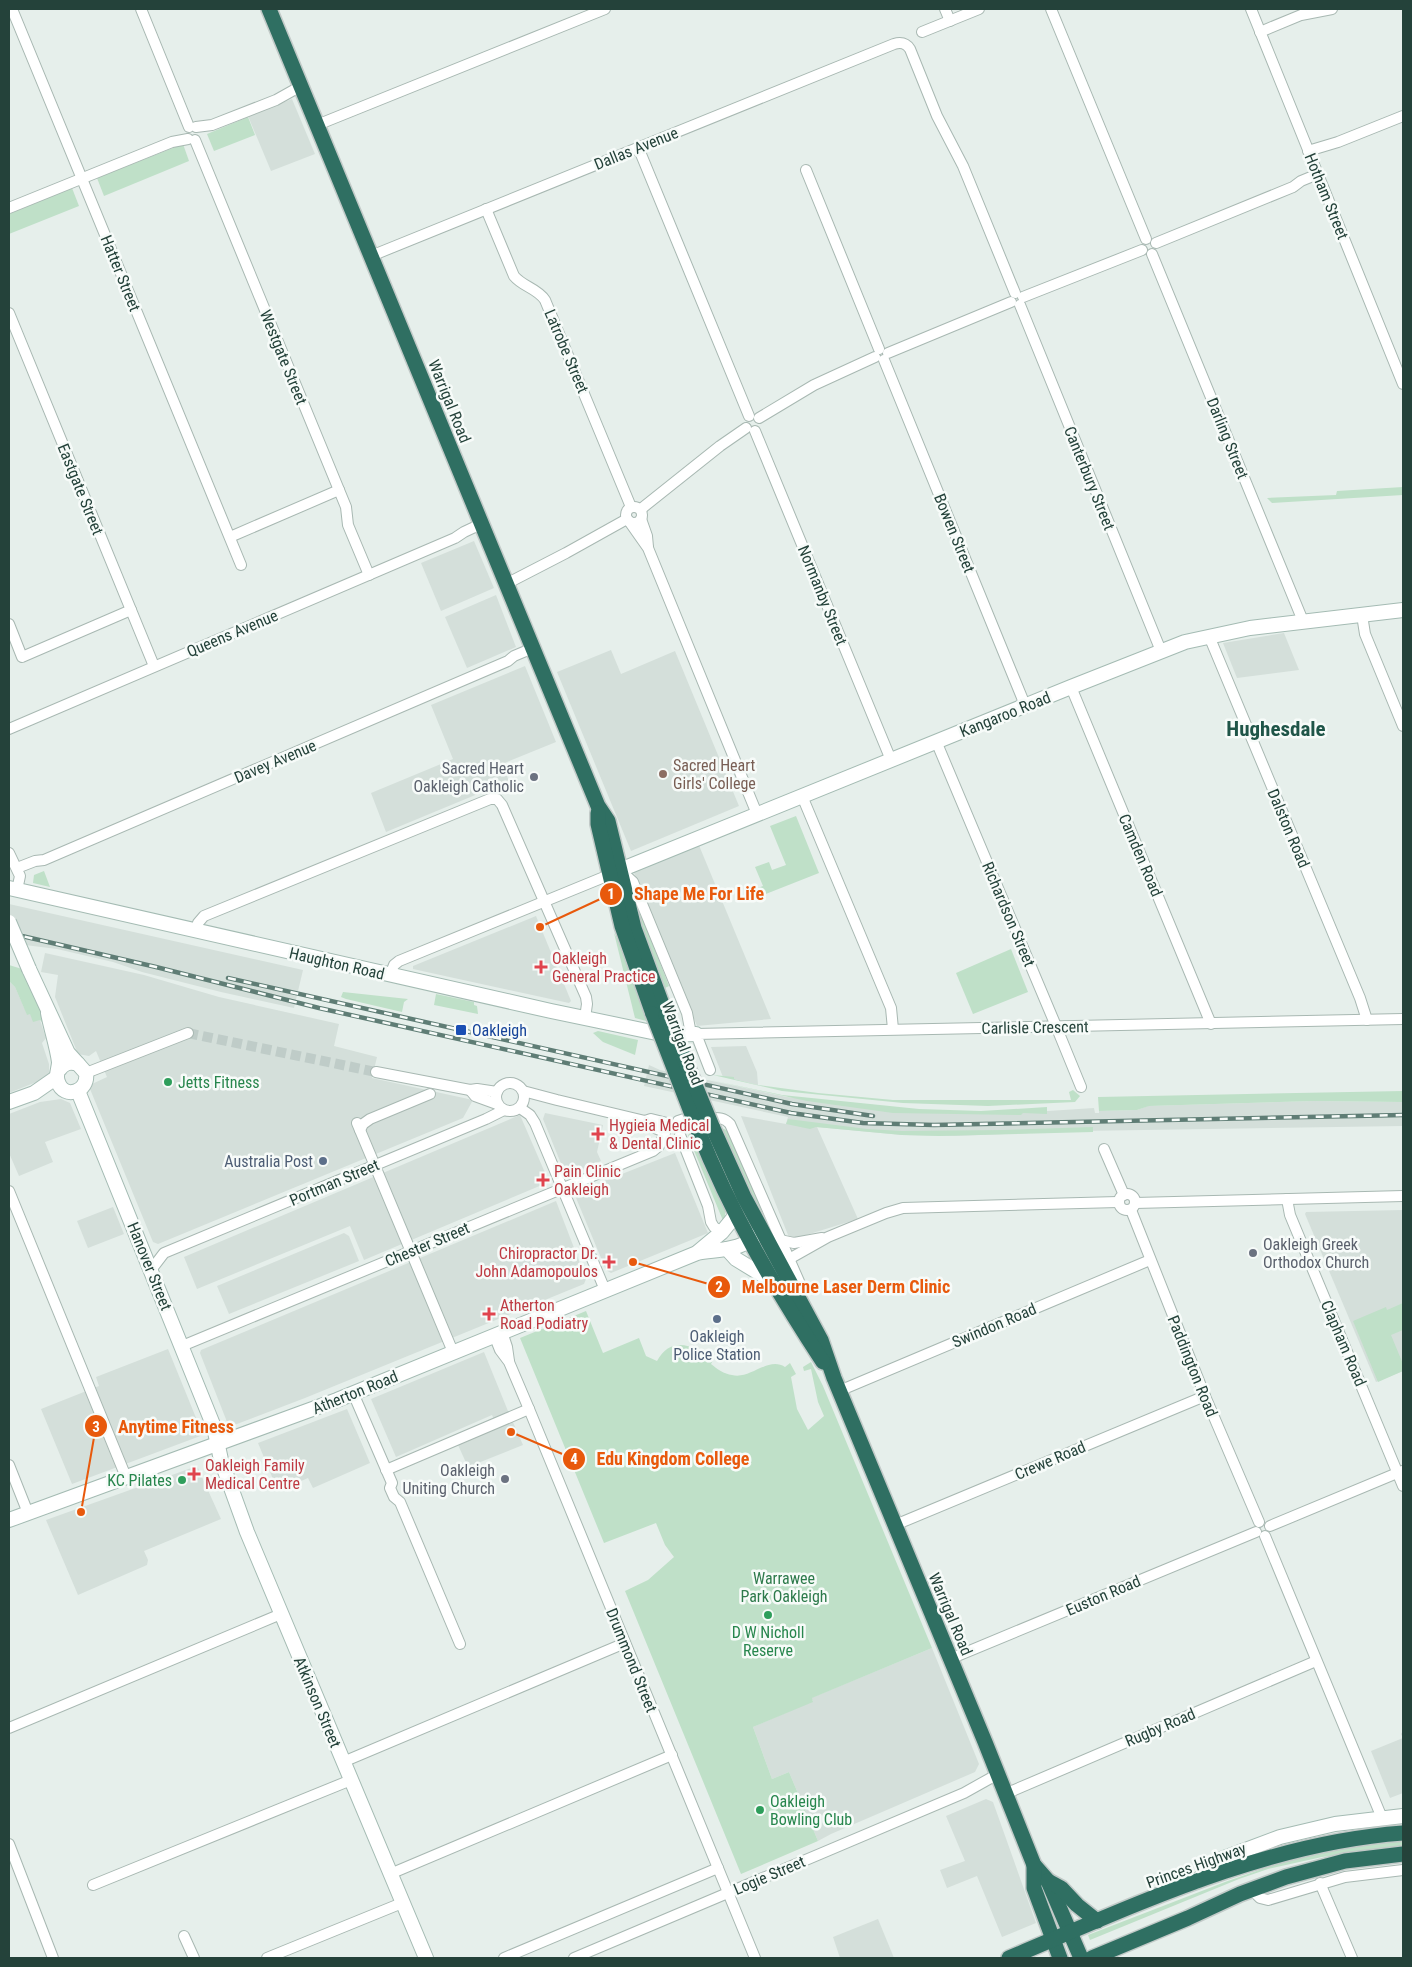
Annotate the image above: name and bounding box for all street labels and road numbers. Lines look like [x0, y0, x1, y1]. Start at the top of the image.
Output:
street label: Dallas Avenue [591, 123, 681, 174]
street label: Hotham Street [1301, 150, 1353, 242]
street label: Hatter Street [97, 232, 145, 314]
street label: Latrobe Street [540, 306, 593, 396]
street label: Westgate Street [256, 307, 311, 408]
street label: Warrigal Road [424, 357, 475, 446]
street label: Darling Street [1203, 395, 1253, 482]
street label: Canterbury Street [1060, 424, 1119, 533]
street label: Eastgate Street [54, 441, 108, 538]
street label: Bowen Street [930, 491, 979, 576]
street label: Normanby Street [794, 543, 851, 648]
street label: Queens Avenue [184, 606, 281, 661]
street label: Kangaroo Road [957, 688, 1053, 741]
street label: Davey Avenue [231, 736, 319, 787]
street label: Dalston Road [1263, 786, 1314, 871]
street label: Camden Road [1115, 811, 1166, 899]
street label: Richardson Street [978, 859, 1039, 970]
street label: Haughton Road [287, 943, 386, 984]
street label: Warrigal Road [658, 999, 707, 1088]
street label: Carlisle Crescent [981, 1017, 1089, 1038]
street label: Portman Street [287, 1155, 382, 1210]
street label: Chester Street [382, 1218, 473, 1271]
street label: Hanover Street [123, 1219, 176, 1313]
street label: Clapham Road [1317, 1297, 1370, 1389]
street label: Swindon Road [949, 1299, 1039, 1352]
street label: Paddington Road [1164, 1313, 1222, 1420]
street label: Atherton Road [310, 1367, 401, 1418]
street label: Crewe Road [1012, 1437, 1088, 1484]
street label: Warrigal Road [925, 1570, 976, 1658]
street label: Euston Road [1063, 1571, 1143, 1620]
street label: Drummond Street [602, 1605, 661, 1715]
street label: Atkinson Street [290, 1654, 345, 1751]
street label: Rugby Road [1122, 1704, 1198, 1751]
street label: Princes Highway [1144, 1838, 1249, 1892]
street label: Logie Street [731, 1852, 808, 1899]

